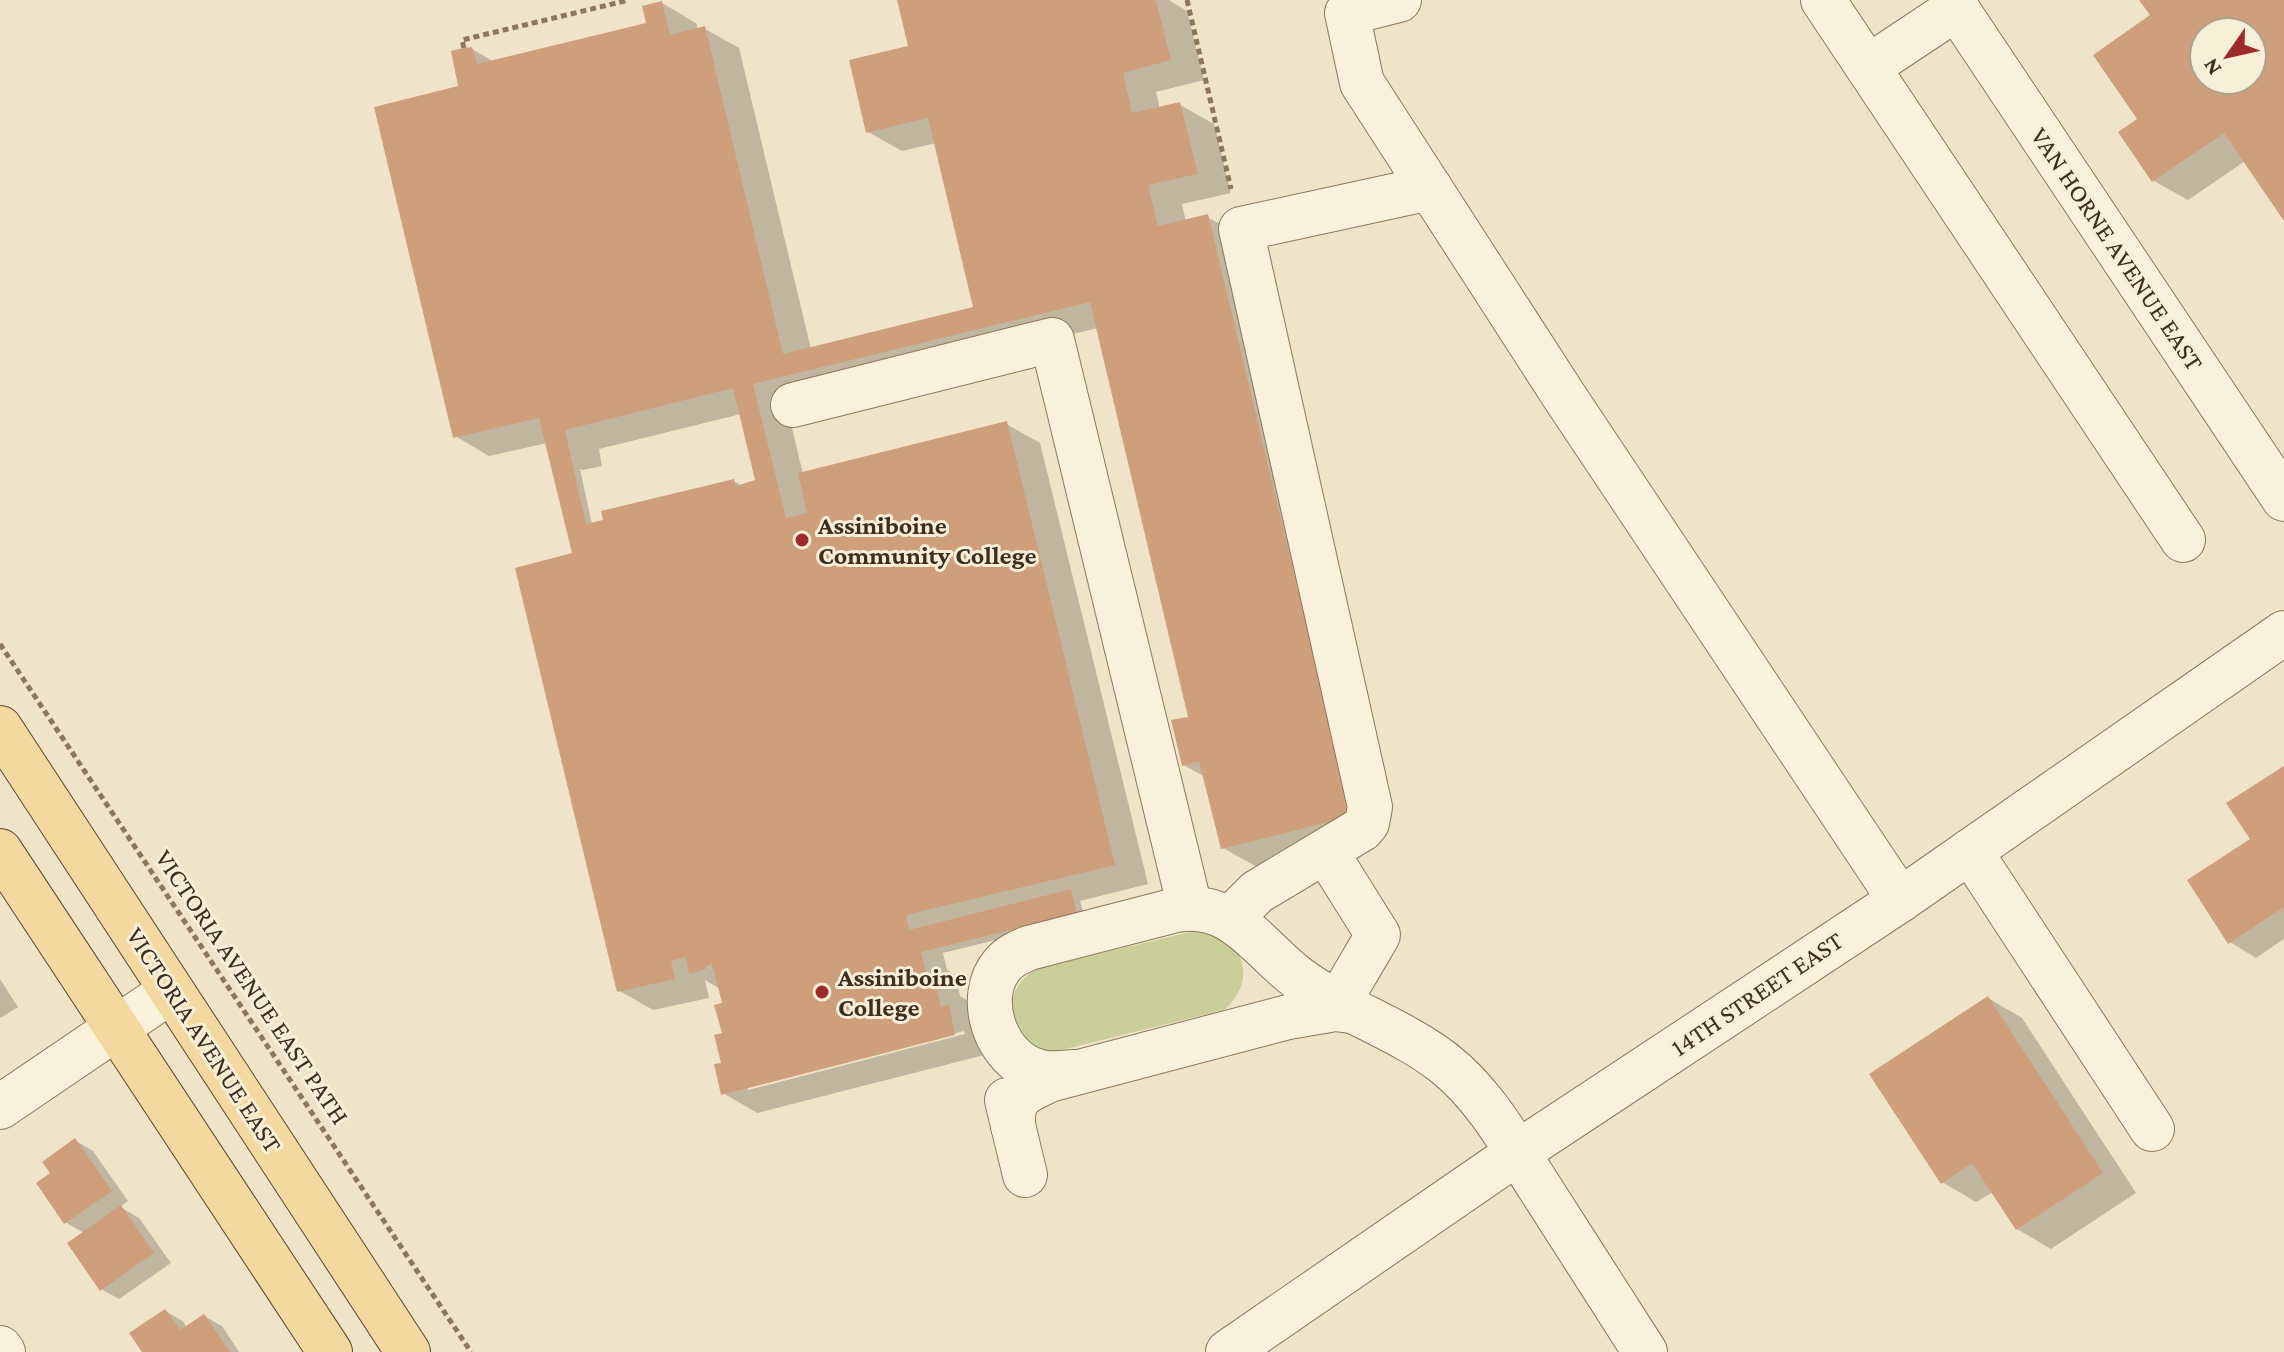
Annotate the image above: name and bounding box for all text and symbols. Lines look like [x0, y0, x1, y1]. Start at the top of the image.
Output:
north arrow [2188, 16, 2268, 96]
text: N [2197, 54, 2226, 80]
street label: VAN HORNE AVENUE EAST [2025, 122, 2209, 376]
place label: Assiniboine Community College [817, 511, 1037, 570]
marker: Assiniboine Community College [793, 531, 811, 549]
street label: VICTORIA AVENUE EAST PATH [148, 844, 356, 1130]
street label: VICTORIA AVENUE EAST [119, 921, 289, 1159]
street label: 14TH STREET EAST [1666, 926, 1848, 1062]
place label: Assiniboine College [837, 963, 967, 1022]
marker: Assiniboine College [813, 983, 831, 1001]

